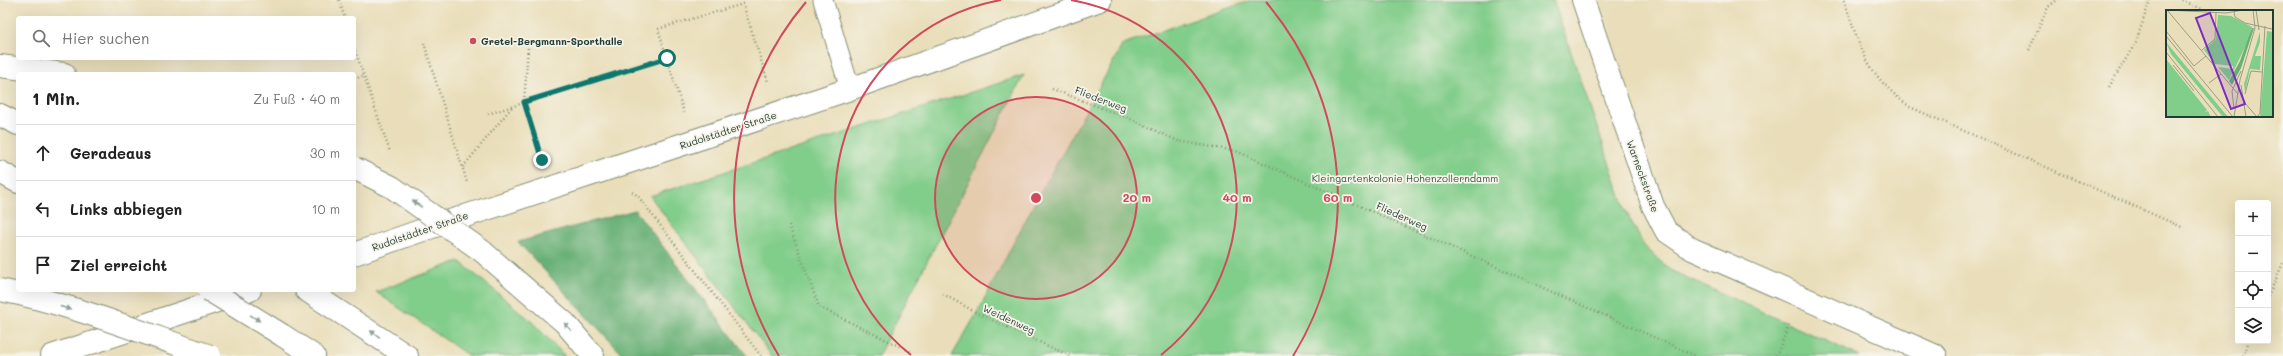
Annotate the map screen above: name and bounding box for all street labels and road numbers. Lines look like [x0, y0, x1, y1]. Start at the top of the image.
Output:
street label: Fliederweg [1073, 83, 1129, 115]
street label: Rudolstädter Straße [678, 108, 778, 152]
street label: Warneckstraße [1623, 138, 1663, 214]
street label: Fliederweg [1374, 198, 1430, 234]
street label: Rudolstädter Straße [370, 208, 470, 254]
street label: Weidenweg [981, 301, 1037, 337]

